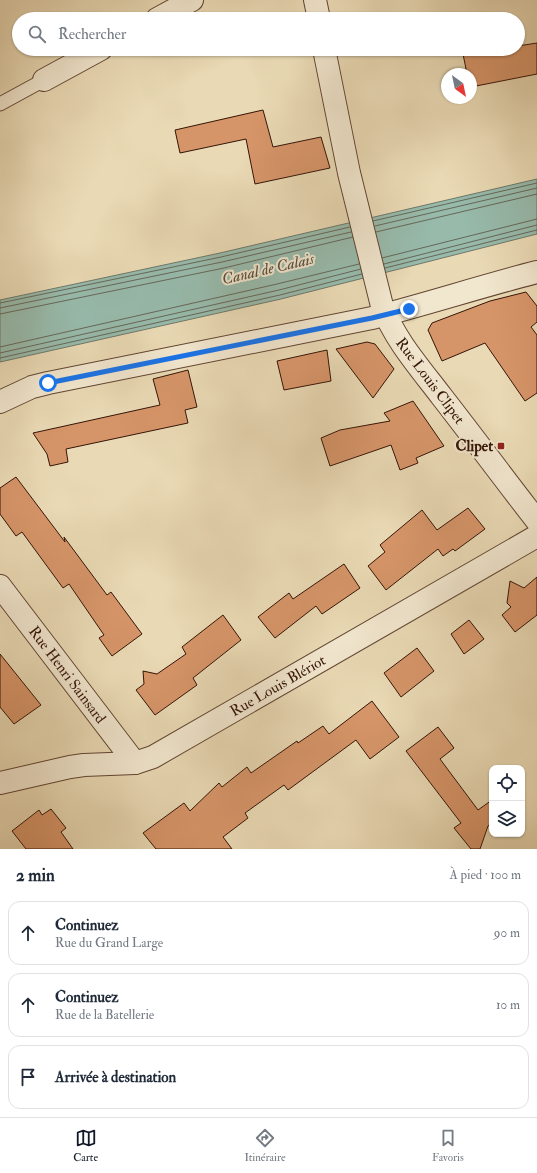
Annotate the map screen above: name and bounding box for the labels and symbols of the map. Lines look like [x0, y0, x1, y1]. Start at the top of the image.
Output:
north arrow [441, 68, 477, 104]
water label: Canal de Calais [220, 249, 317, 289]
route end [400, 300, 418, 318]
street label: Rue Louis Clipet [390, 334, 469, 429]
route start [39, 374, 57, 392]
place label: Clipet [456, 437, 493, 457]
marker: Clipet [496, 441, 506, 451]
street label: Rue Henri Sainsard [24, 623, 110, 728]
street label: Rue Louis Blériot [227, 651, 329, 721]

